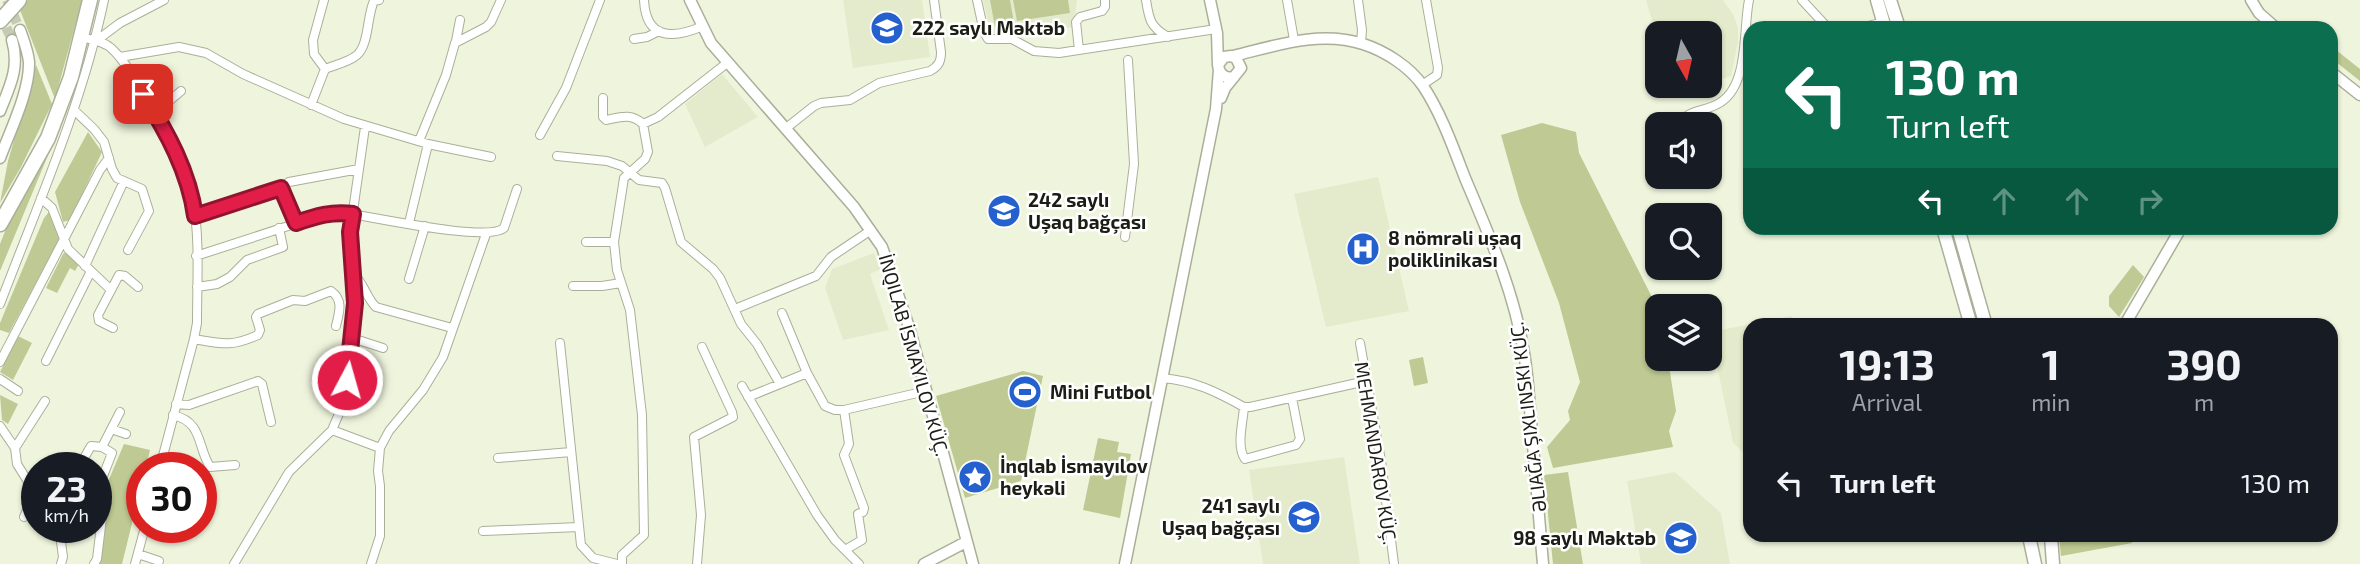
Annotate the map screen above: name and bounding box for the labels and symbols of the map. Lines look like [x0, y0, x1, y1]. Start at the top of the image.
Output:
school or university icon: 222 saylı Məktəb [868, 9, 906, 47]
place label: 222 saylı Məktəb [912, 16, 1065, 40]
north arrow [1645, 21, 1722, 98]
pin [113, 64, 173, 124]
place label: 242 saylı Uşaq bağçası [1028, 188, 1146, 234]
school or university icon: 242 saylı Uşaq bağçası [985, 192, 1023, 230]
place label: 8 nömrəli uşaq poliklinikası [1388, 226, 1521, 271]
hospital icon: 8 nömrəli uşaq poliklinikası [1344, 230, 1382, 268]
street label: İNQILAB İSMAYILOV KÜÇ. [874, 251, 954, 459]
street label: ƏLIAĞA ŞIXLINSKI KÜÇ. [1504, 320, 1552, 514]
position arrow [310, 343, 384, 417]
street label: MEHMANDAROV KÜÇ. [1350, 360, 1402, 546]
sports icon: Mini Futbol [1006, 373, 1044, 411]
place label: Mini Futbol [1050, 380, 1152, 403]
speed limit sign: 30 [126, 452, 217, 543]
place label: İnqlab İsmayılov heykəli [1000, 454, 1148, 500]
place icon: İnqlab İsmayılov heykəli [956, 458, 994, 496]
place label: 241 saylı Uşaq bağçası [1162, 494, 1280, 540]
school or university icon: 241 saylı Uşaq bağçası [1285, 498, 1323, 536]
school or university icon: 98 saylı Məktəb [1662, 519, 1700, 557]
place label: 98 saylı Məktəb [1513, 526, 1656, 550]

